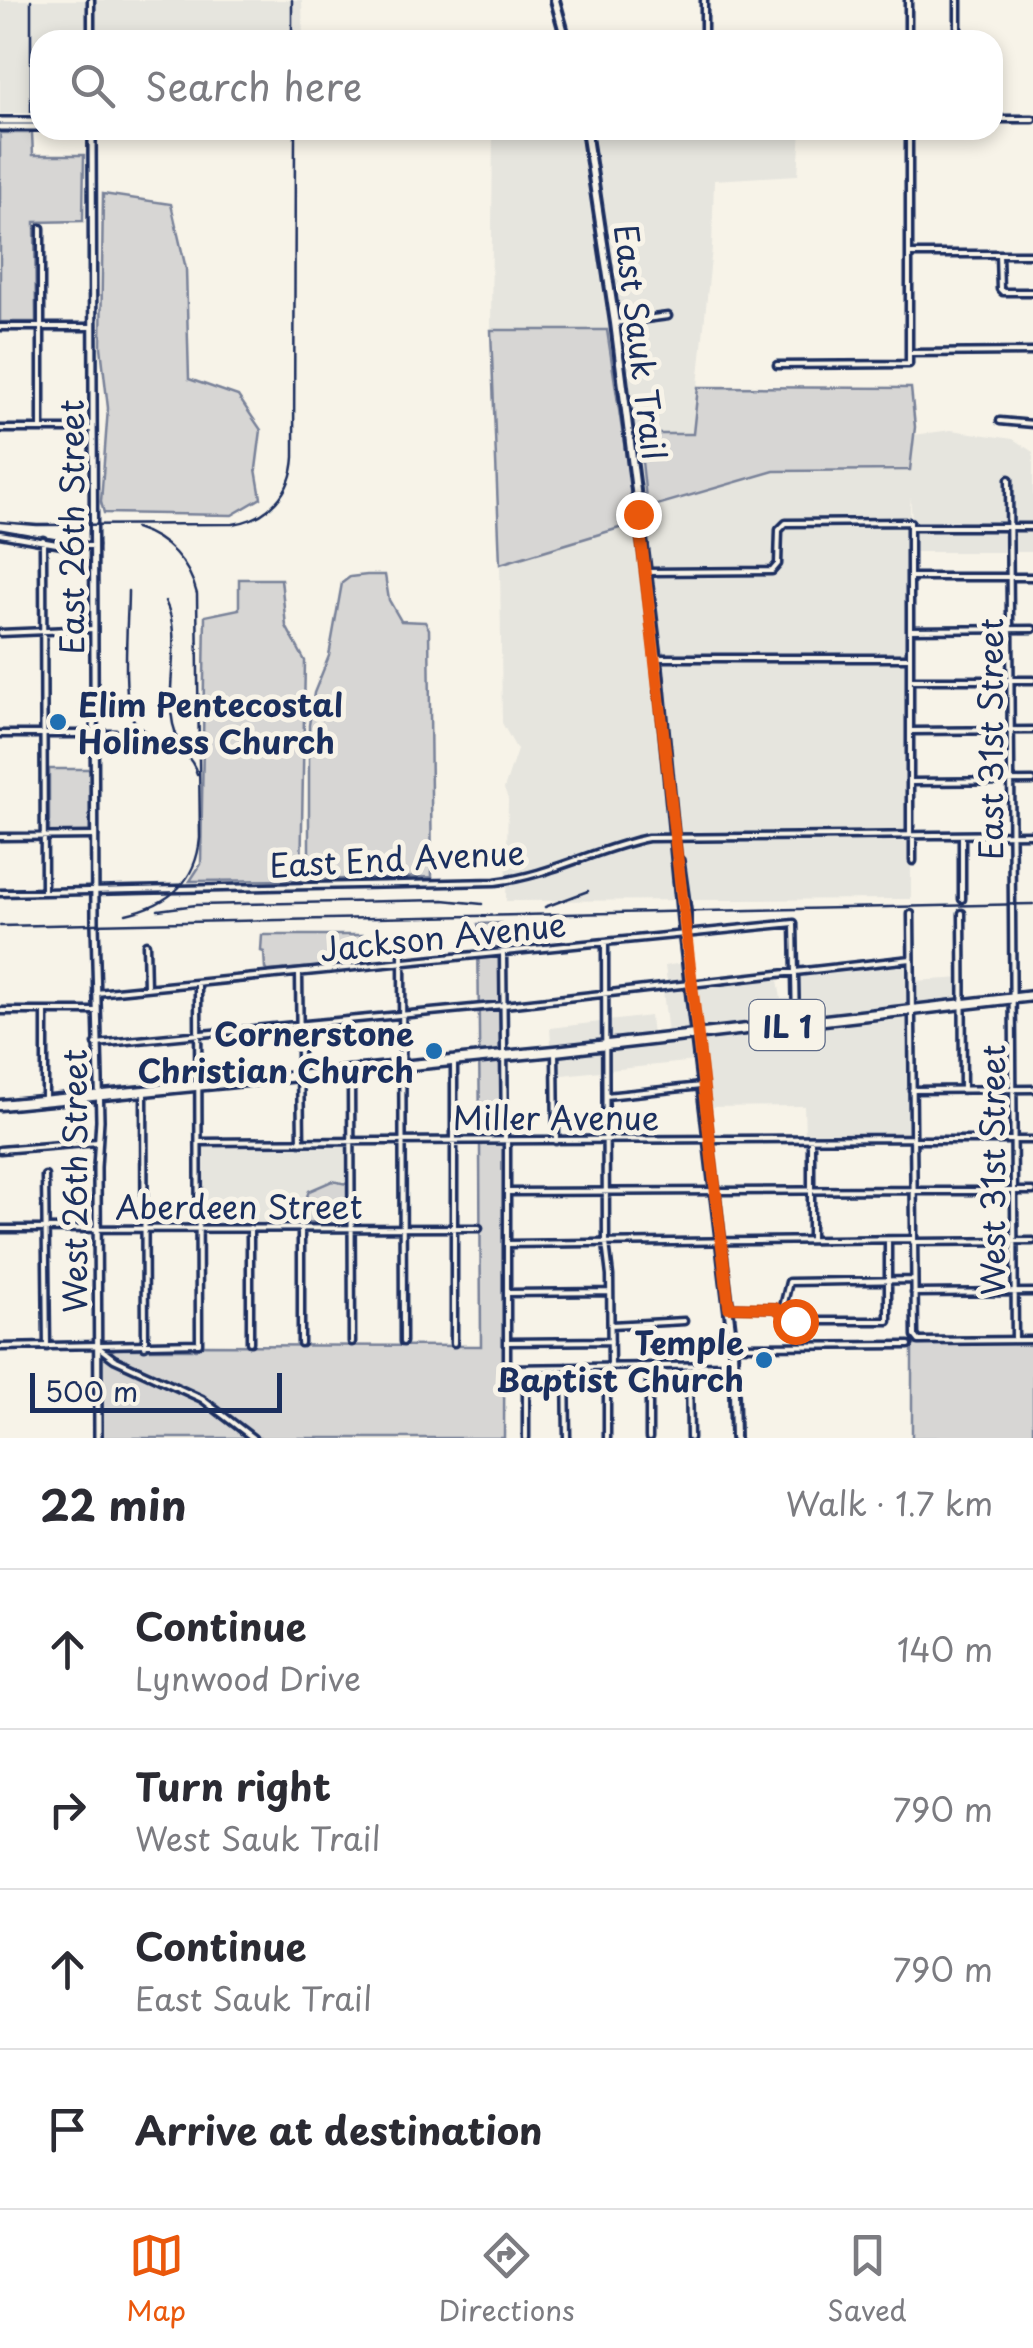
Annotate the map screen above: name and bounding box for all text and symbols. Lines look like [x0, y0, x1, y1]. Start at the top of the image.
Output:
search box [30, 30, 1003, 140]
text: Search here [145, 57, 362, 114]
icon: search [65, 58, 120, 113]
street label: East Sauk Trail [603, 221, 679, 463]
street label: East 26th Street [47, 399, 95, 655]
route end [616, 492, 662, 538]
street label: East 31st Street [966, 618, 1014, 860]
place label: Elim Pentecostal Holiness Church [78, 680, 343, 765]
marker: Elim Pentecostal Holiness Church [47, 711, 69, 733]
street label: East End Avenue [268, 827, 526, 889]
street label: Jackson Avenue [318, 899, 568, 973]
road number: IL 1 [750, 1000, 824, 1050]
place label: Cornerstone Christian Church [138, 1009, 414, 1094]
marker: Cornerstone Christian Church [423, 1040, 445, 1062]
street label: West 31st Street [968, 1045, 1016, 1295]
street label: West 26th Street [50, 1049, 98, 1313]
street label: Miller Avenue [453, 1093, 659, 1141]
street label: Aberdeen Street [115, 1182, 363, 1230]
route start [773, 1299, 819, 1345]
place label: Temple Baptist Church [496, 1318, 744, 1403]
marker: Temple Baptist Church [753, 1349, 775, 1371]
scale bar [30, 1368, 282, 1412]
text: 500 m [45, 1369, 138, 1412]
text: 22 min [40, 1472, 187, 1535]
text: Walk · 1.7 km [786, 1479, 993, 1527]
text: Continue [135, 1597, 306, 1654]
icon: ahead [40, 1622, 95, 1677]
text: 140 m [897, 1625, 993, 1673]
text: Lynwood Drive [135, 1654, 361, 1702]
text: Turn right [135, 1757, 331, 1814]
icon: right [40, 1782, 95, 1837]
text: 790 m [893, 1785, 993, 1833]
text: West Sauk Trail [135, 1814, 381, 1862]
text: Continue [135, 1917, 306, 1974]
icon: ahead [40, 1942, 95, 1997]
text: 790 m [893, 1945, 993, 1993]
text: East Sauk Trail [135, 1974, 372, 2022]
text: Arrive at destination [135, 2101, 543, 2158]
icon: arrive [40, 2102, 95, 2157]
tab: Map [126, 2228, 186, 2331]
tab: Directions [439, 2228, 575, 2331]
tab: Saved [827, 2228, 907, 2331]

